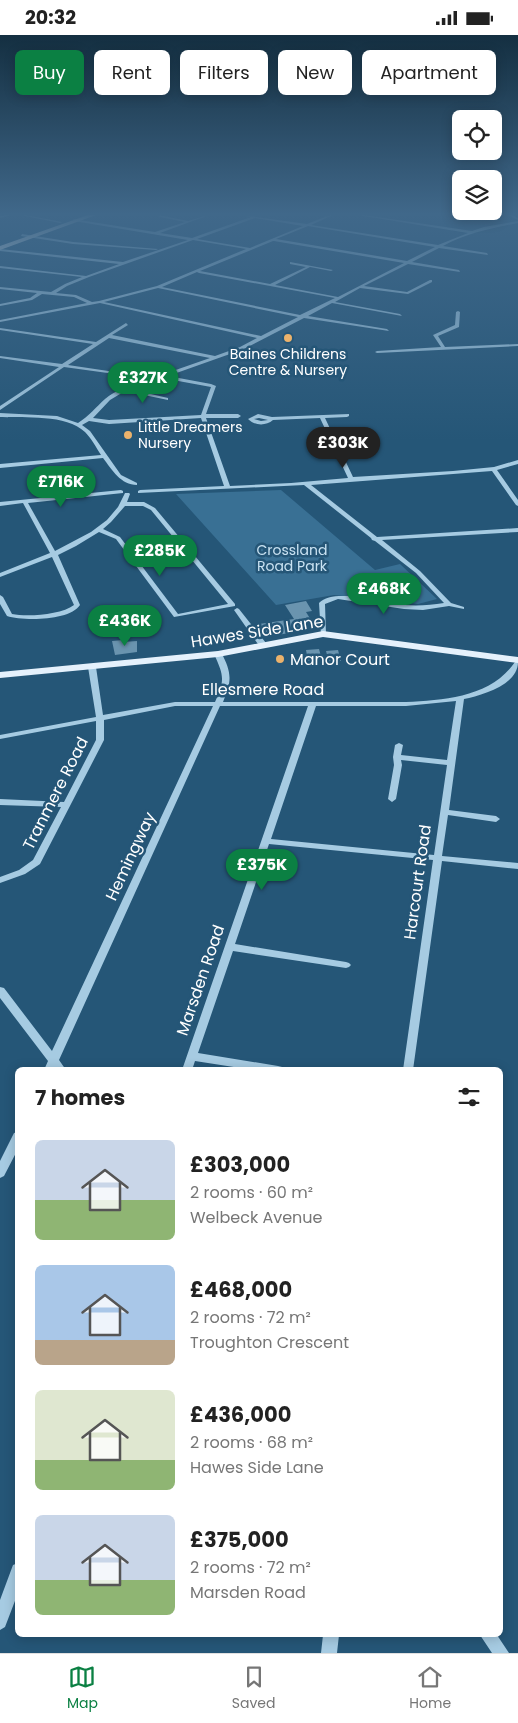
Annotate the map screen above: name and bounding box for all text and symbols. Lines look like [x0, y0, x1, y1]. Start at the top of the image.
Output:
text: 20:32 [25, 4, 76, 31]
chip: Buy [15, 50, 84, 95]
chip: Rent [94, 50, 170, 95]
chip: Filters [180, 50, 268, 95]
chip: New [278, 50, 352, 95]
chip: Apartment [362, 50, 496, 95]
map controls [452, 110, 502, 220]
button: locate [452, 110, 502, 160]
button: layers [452, 170, 502, 220]
marker: Baines Childrens Centre & Nursery [282, 332, 294, 344]
place label: Baines Childrens Centre & Nursery [229, 344, 347, 380]
pin: £327K [108, 361, 178, 404]
text: £327K [118, 366, 168, 389]
place label: Little Dreamers Nursery [138, 417, 242, 453]
pin: £303K [308, 427, 378, 469]
marker: Little Dreamers Nursery [122, 429, 134, 441]
text: £303K [317, 431, 369, 454]
pin: £716K [26, 465, 96, 508]
text: £716K [38, 470, 84, 493]
pin: £285K [125, 535, 195, 577]
text: £285K [134, 539, 186, 562]
park label: Crossland Road Park [257, 540, 328, 576]
pin: £468K [349, 573, 419, 615]
text: £468K [357, 577, 411, 600]
pin: £436K [90, 605, 160, 647]
text: £436K [99, 609, 151, 632]
street label: Hawes Side Lane [189, 610, 325, 653]
place label: Manor Court [290, 648, 390, 671]
marker: Manor Court [274, 653, 286, 665]
street label: Ellesmere Road [202, 678, 324, 701]
street label: Tranmere Road [17, 733, 94, 854]
street label: Hemingway [100, 808, 161, 904]
street label: Harcourt Road [398, 823, 437, 941]
pin: £375K [227, 849, 297, 891]
text: £375K [237, 853, 287, 876]
street label: Marsden Road [171, 922, 230, 1039]
text: 7 homes [35, 1083, 125, 1112]
icon: filters [455, 1083, 483, 1111]
text: £303,000 [190, 1150, 290, 1179]
icon: home [75, 1160, 135, 1220]
text: 2 rooms · 60 m² [190, 1181, 313, 1204]
text: Welbeck Avenue [190, 1206, 323, 1229]
text: £468,000 [190, 1275, 292, 1304]
icon: home [75, 1285, 135, 1345]
text: 2 rooms · 72 m² [190, 1306, 311, 1329]
text: Troughton Crescent [190, 1331, 349, 1354]
text: £436,000 [190, 1400, 291, 1429]
icon: home [75, 1410, 135, 1470]
text: 2 rooms · 68 m² [190, 1431, 313, 1454]
text: Hawes Side Lane [190, 1456, 324, 1479]
text: £375,000 [190, 1525, 289, 1554]
icon: home [75, 1535, 135, 1595]
text: 2 rooms · 72 m² [190, 1556, 311, 1579]
text: Marsden Road [190, 1581, 306, 1604]
tab: Map [67, 1663, 98, 1714]
tab: Saved [232, 1663, 275, 1714]
tab: Home [409, 1663, 451, 1714]

